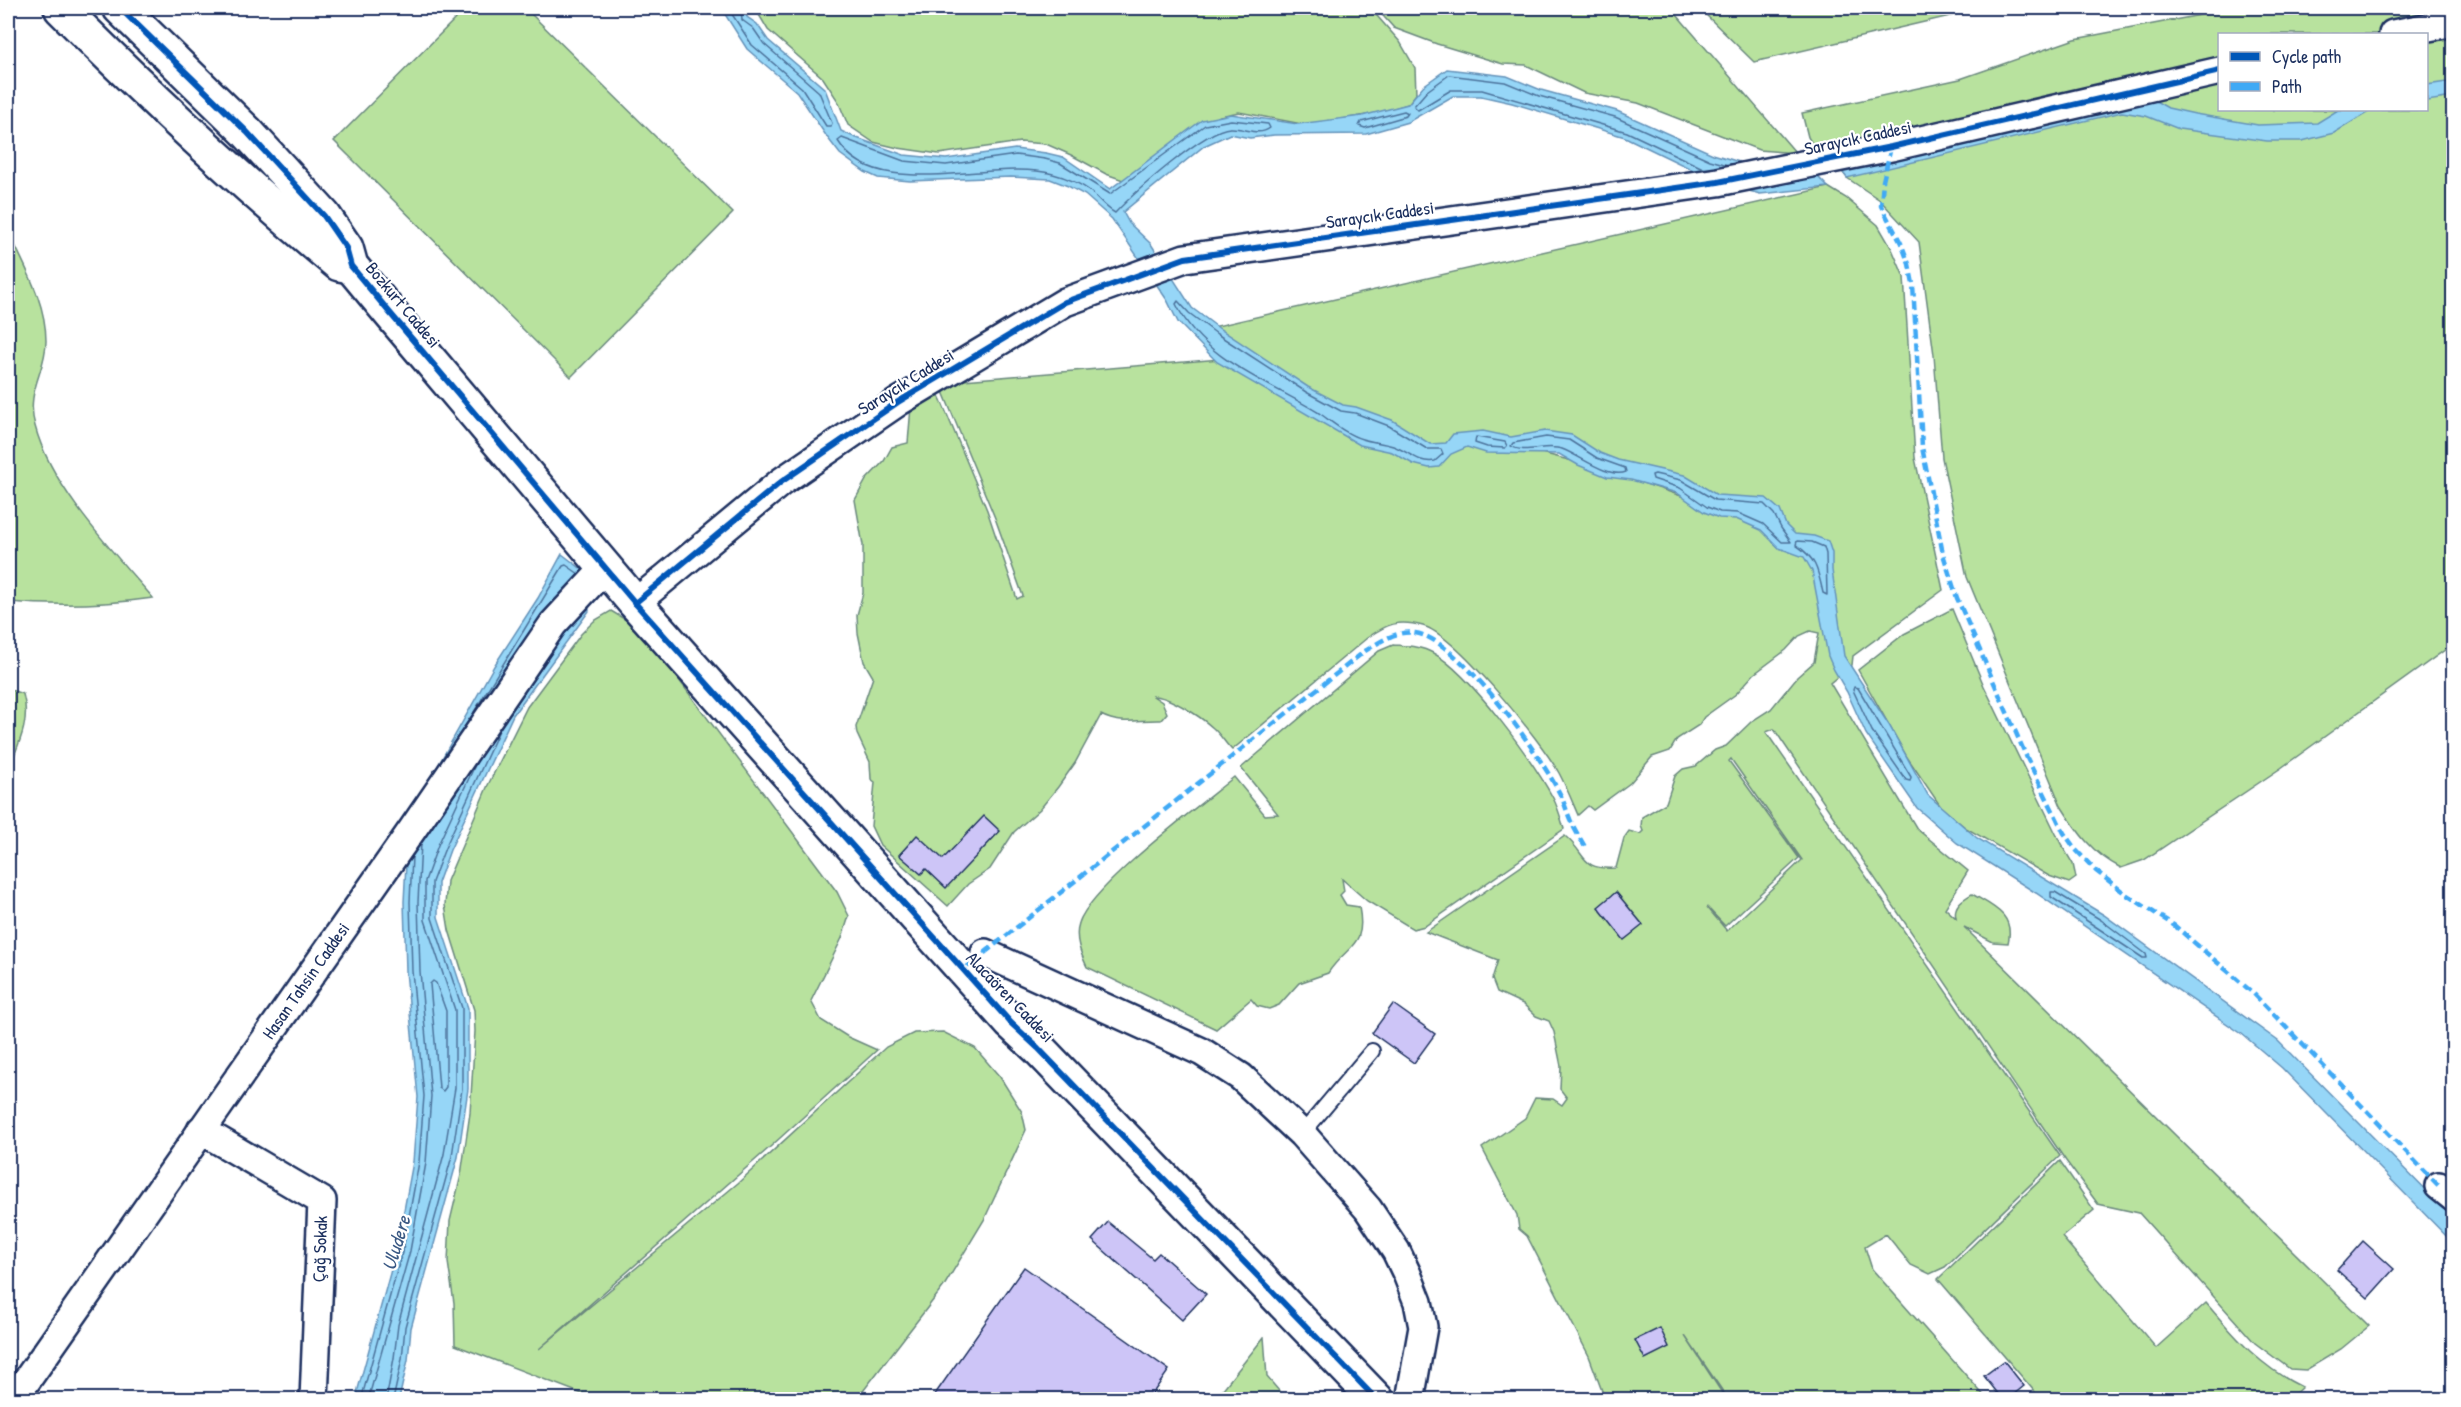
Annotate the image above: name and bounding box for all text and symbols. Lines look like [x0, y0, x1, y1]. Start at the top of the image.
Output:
legend [2218, 33, 2428, 111]
text: Cycle path [2272, 44, 2342, 69]
text: Path [2272, 74, 2302, 99]
street label: Saraycık Caddesi [1802, 114, 1914, 161]
street label: Saraycık Caddesi [1324, 195, 1435, 234]
street label: Bozkurt Caddesi [360, 256, 447, 353]
street label: Saraycık Caddesi [853, 342, 958, 421]
street label: Hasan Tahsin Caddesi [256, 917, 355, 1044]
street label: Alacaören Caddesi [961, 946, 1060, 1048]
water label: Uludere [374, 1211, 417, 1273]
street label: Çağ Sokak [306, 1215, 333, 1283]

